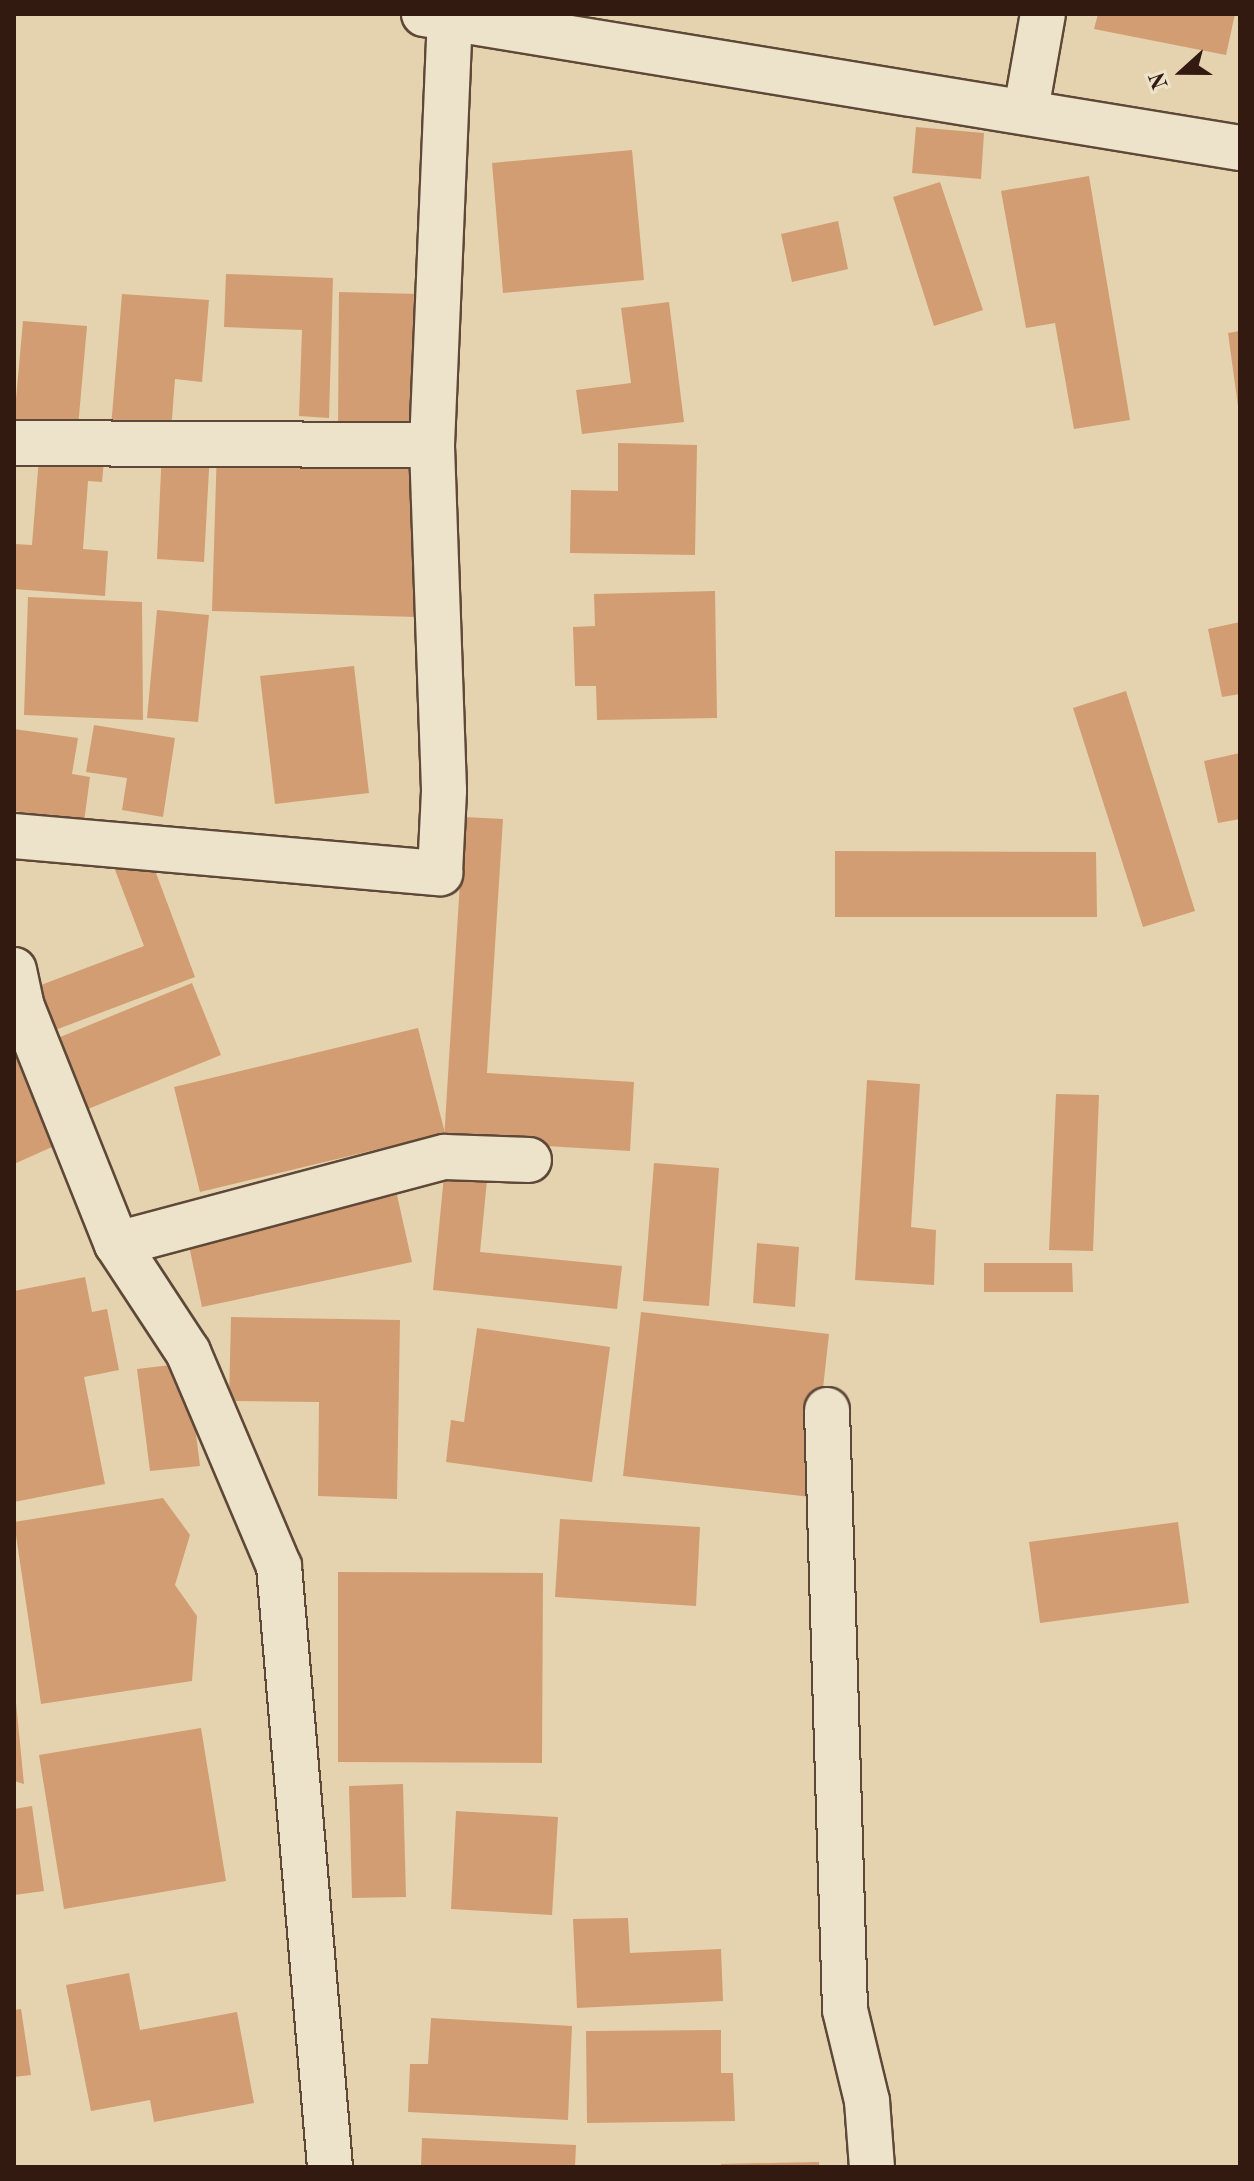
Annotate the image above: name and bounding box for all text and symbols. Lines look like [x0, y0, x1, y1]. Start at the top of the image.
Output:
north arrow [1142, 32, 1222, 112]
text: N [1146, 69, 1173, 92]

